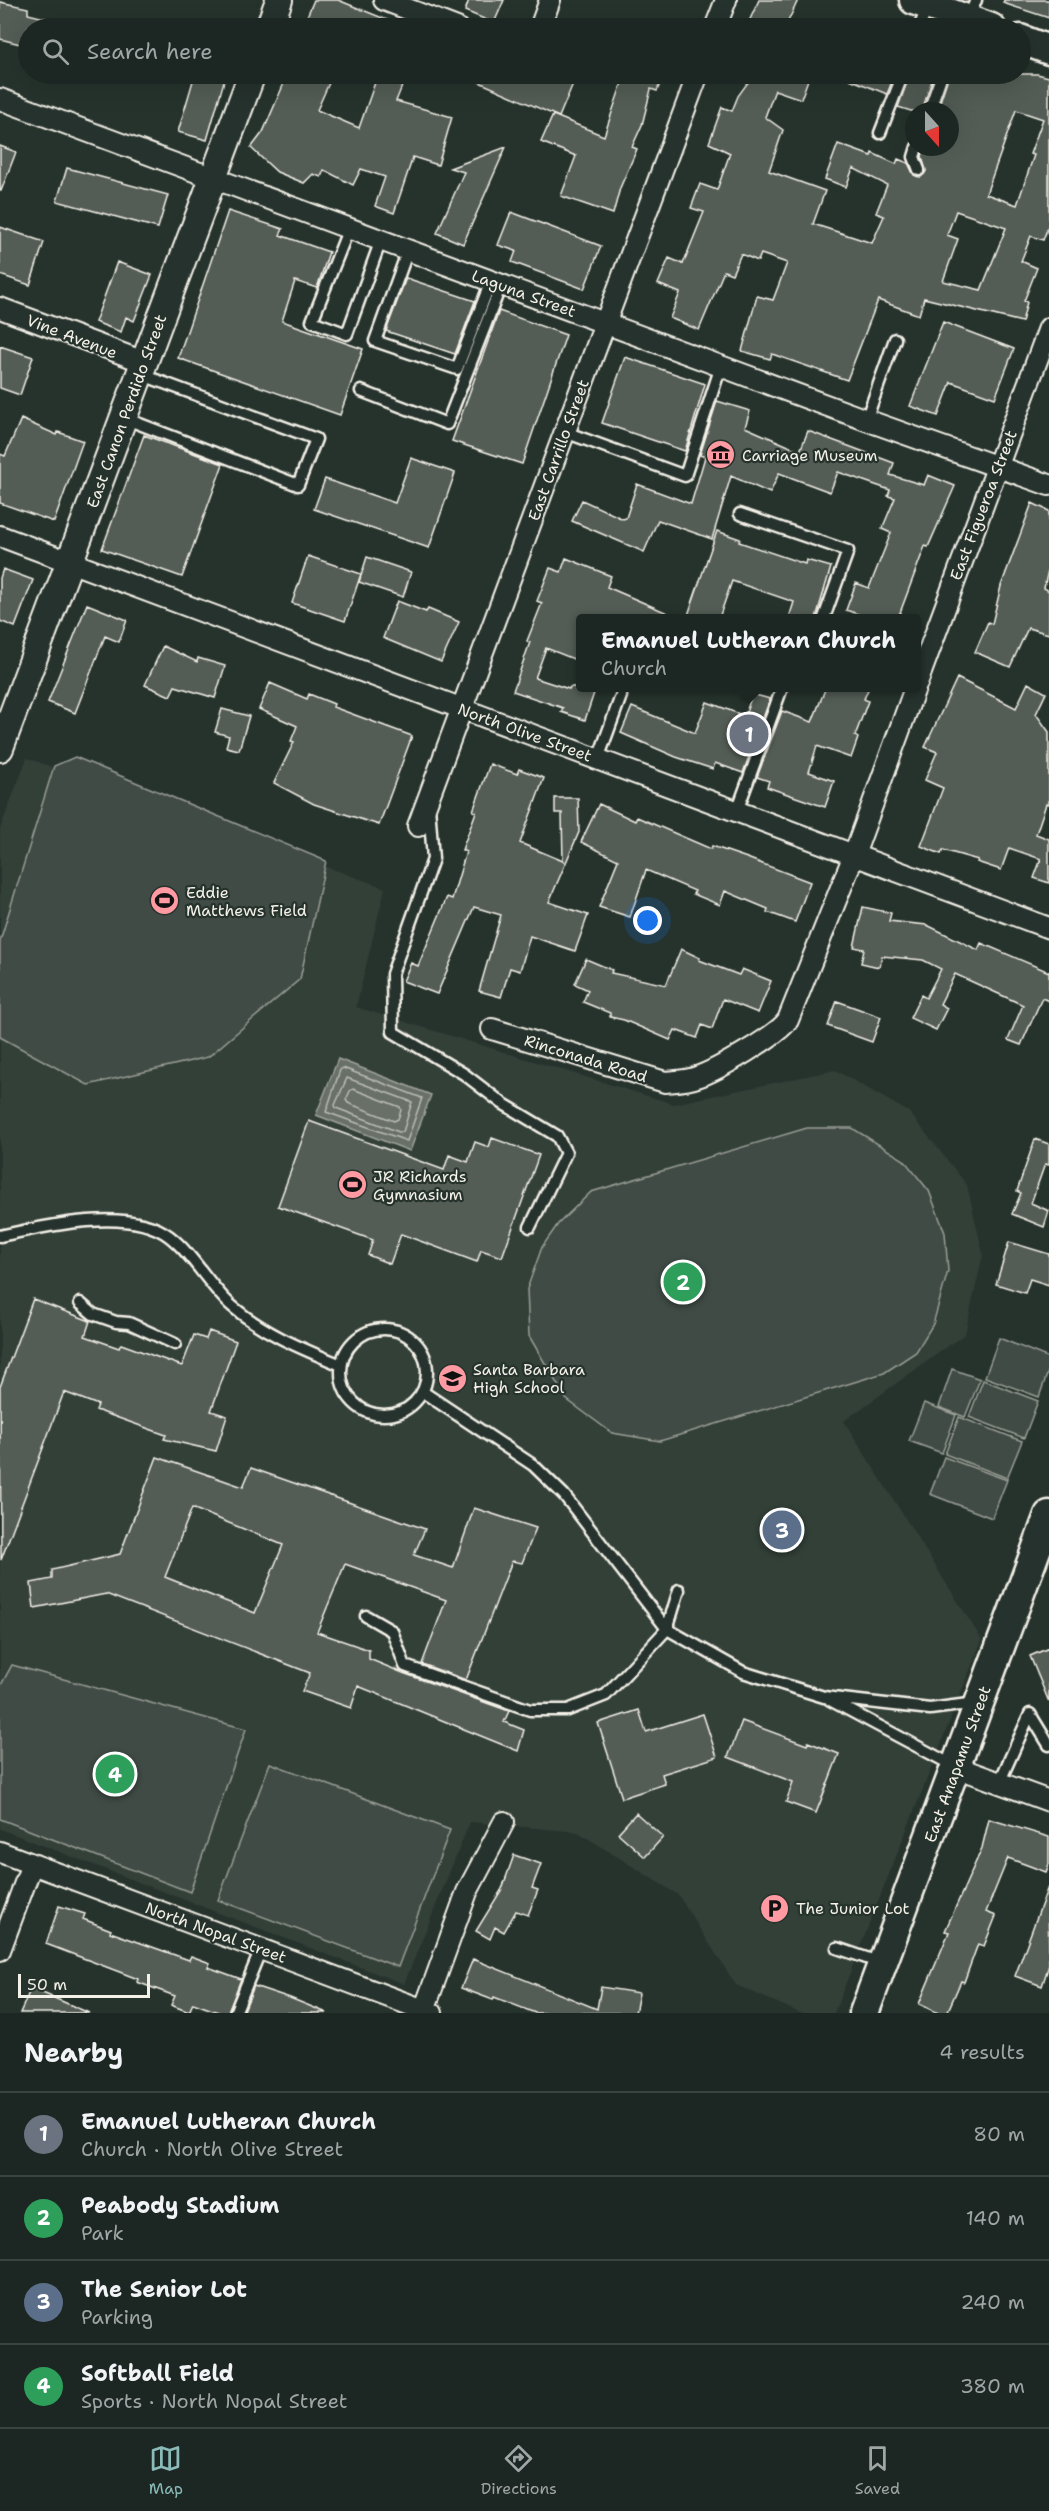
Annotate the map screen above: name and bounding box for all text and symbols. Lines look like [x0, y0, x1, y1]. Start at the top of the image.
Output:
search box [18, 18, 1031, 84]
icon: search [39, 35, 72, 68]
text: Search here [87, 37, 213, 66]
north arrow [905, 102, 959, 156]
street label: Laguna Street [469, 265, 579, 322]
street label: Vine Avenue [23, 309, 120, 363]
street label: East Canon Perdido Street [82, 311, 171, 511]
street label: East Carrillo Street [523, 377, 594, 524]
street label: East Figueroa Street [945, 427, 1022, 583]
museum icon: Carriage Museum [705, 439, 737, 471]
place label: Carriage Museum [742, 445, 878, 466]
popup [576, 614, 921, 692]
text: Emanuel Lutheran Church [601, 626, 896, 655]
text: Church [601, 655, 667, 681]
street label: North Olive Street [455, 698, 595, 767]
pin: 1 [730, 712, 768, 756]
place label: Eddie Matthews Field [186, 882, 307, 921]
sports icon: Eddie Matthews Field [149, 885, 181, 917]
your location [633, 906, 662, 935]
street label: Rinconada Road [522, 1030, 650, 1087]
place label: JR Richards Gymnasium [373, 1166, 467, 1205]
sports icon: JR Richards Gymnasium [336, 1169, 368, 1201]
pin: 2 [664, 1260, 702, 1304]
place label: Santa Barbara High School [473, 1359, 585, 1398]
school or university icon: Santa Barbara High School [436, 1362, 468, 1394]
pin: 3 [762, 1508, 802, 1552]
street label: East Anapamu Street [919, 1683, 996, 1845]
pin: 4 [96, 1752, 134, 1796]
parking icon: The Junior Lot [759, 1892, 791, 1924]
street label: North Nopal Street [142, 1897, 289, 1968]
place label: The Junior Lot [796, 1898, 910, 1919]
scale bar [18, 1971, 150, 1998]
text: 50 m [27, 1974, 67, 1995]
text: Nearby [24, 2035, 123, 2070]
text: 4 results [939, 2039, 1025, 2065]
text: Emanuel Lutheran Church [81, 2107, 376, 2136]
text: 1 [39, 2121, 48, 2147]
text: 80 m [973, 2121, 1025, 2147]
text: Church · North Olive Street [81, 2136, 343, 2162]
text: Peabody Stadium [81, 2191, 279, 2220]
text: 2 [37, 2205, 51, 2231]
text: 140 m [966, 2205, 1025, 2231]
text: Park [81, 2220, 124, 2246]
text: The Senior Lot [81, 2275, 247, 2304]
text: 3 [37, 2289, 51, 2315]
text: 240 m [960, 2289, 1025, 2315]
text: Parking [81, 2304, 153, 2330]
text: Softball Field [81, 2359, 234, 2388]
text: 4 [37, 2373, 51, 2399]
text: 380 m [960, 2373, 1025, 2399]
text: Sports · North Nopal Street [81, 2388, 348, 2414]
tab: Map [149, 2442, 183, 2499]
tab: Directions [481, 2442, 557, 2499]
tab: Saved [855, 2442, 900, 2499]

